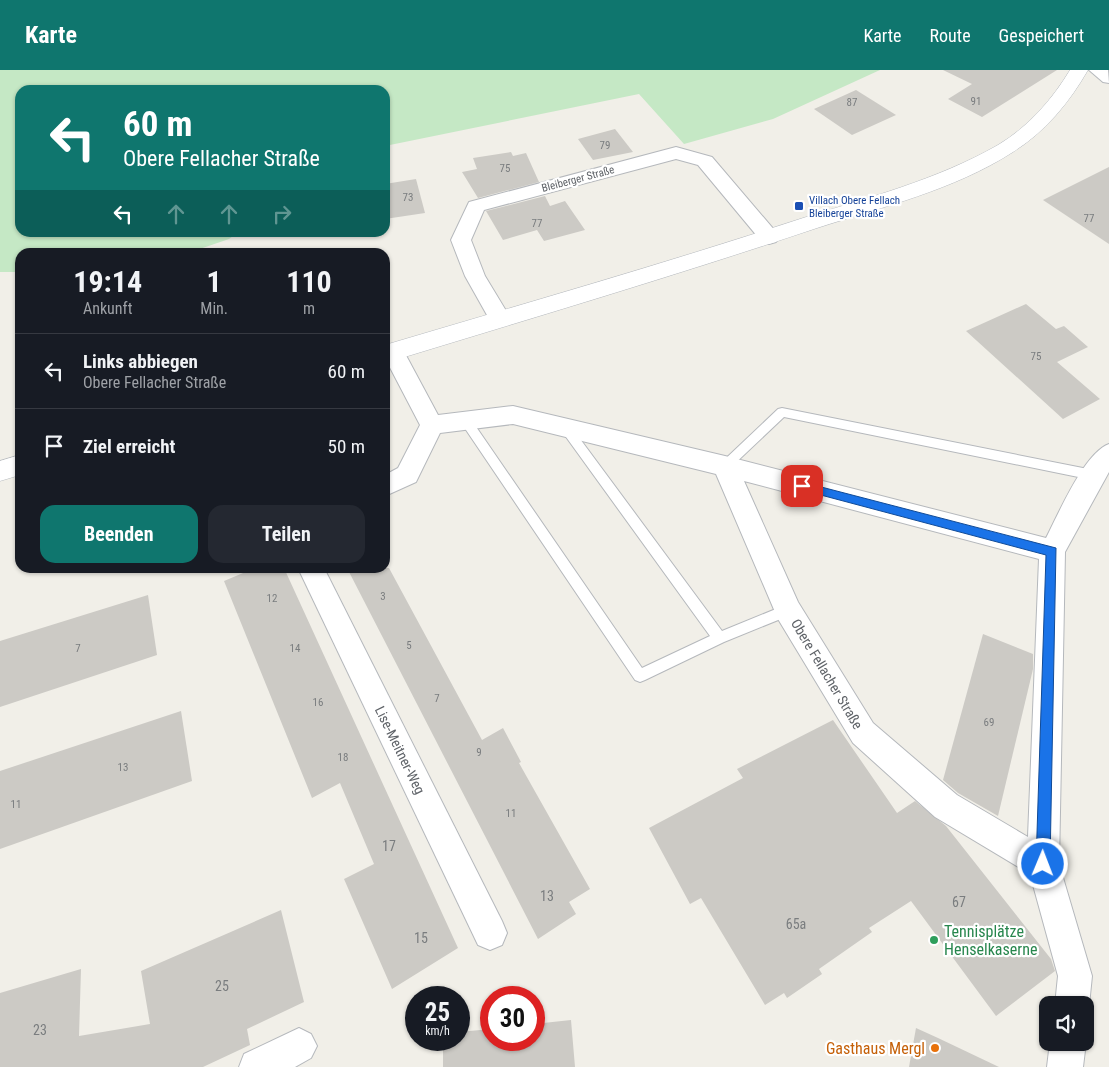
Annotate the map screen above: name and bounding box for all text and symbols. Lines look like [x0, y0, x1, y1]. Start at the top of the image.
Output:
text: Karte [25, 21, 77, 49]
text: Karte [863, 25, 902, 46]
text: Route [930, 25, 971, 46]
text: Gespeichert [999, 25, 1084, 46]
house number: 91 [971, 95, 981, 108]
house number: 87 [847, 96, 857, 109]
text: 60 m [123, 104, 192, 145]
icon: left [40, 105, 105, 170]
house number: 79 [600, 139, 610, 152]
text: Obere Fellacher Straße [123, 146, 320, 171]
house number: 75 [500, 162, 510, 175]
street label: Bleiberger Straße [540, 163, 616, 195]
house number: 73 [403, 191, 413, 204]
place label: Villach Obere Fellach Bleiberger Straße [809, 194, 900, 220]
icon: left [109, 200, 137, 228]
icon: ahead [162, 200, 190, 228]
icon: ahead [215, 200, 243, 228]
icon: right [268, 200, 296, 228]
marker: Villach Obere Fellach Bleiberger Straße [793, 200, 805, 212]
house number: 77 [1084, 212, 1094, 225]
house number: 77 [532, 217, 542, 230]
text: 19:14 [73, 264, 142, 299]
text: 1 [207, 264, 222, 299]
text: 110 [286, 264, 332, 299]
text: Ankunft [83, 299, 132, 318]
text: Min. [200, 299, 228, 318]
text: m [303, 299, 315, 318]
text: Links abbiegen [83, 350, 198, 373]
house number: 75 [1031, 350, 1041, 363]
icon: left [40, 357, 68, 385]
text: 60 m [328, 360, 365, 383]
text: Obere Fellacher Straße [83, 373, 226, 392]
icon: arrive [40, 432, 68, 460]
text: Ziel erreicht [83, 435, 175, 458]
text: 50 m [328, 435, 365, 458]
pin [781, 465, 823, 507]
icon: arrive [788, 472, 816, 500]
button: Beenden [40, 505, 198, 563]
button: Teilen [208, 505, 365, 563]
house number: 3 [380, 590, 386, 603]
house number: 12 [267, 592, 277, 605]
street label: Obere Fellacher Straße [788, 616, 866, 732]
house number: 5 [406, 639, 412, 652]
house number: 7 [75, 642, 81, 655]
house number: 14 [290, 642, 301, 655]
house number: 7 [434, 692, 440, 705]
house number: 16 [313, 696, 323, 709]
street label: Lise-Meitner-Weg [372, 703, 428, 797]
house number: 69 [984, 716, 994, 729]
house number: 9 [476, 746, 482, 759]
house number: 18 [338, 751, 348, 764]
house number: 13 [118, 761, 128, 774]
house number: 11 [11, 798, 21, 811]
house number: 11 [506, 807, 516, 820]
position arrow [1016, 837, 1068, 889]
house number: 17 [382, 838, 396, 854]
house number: 13 [540, 888, 554, 904]
house number: 67 [952, 894, 966, 910]
house number: 65a [786, 916, 806, 932]
place label: Tennisplätze Henselkaserne [944, 922, 1037, 959]
house number: 15 [414, 930, 428, 946]
marker: Tennisplätze Henselkaserne [928, 934, 940, 946]
house number: 25 [215, 978, 229, 994]
speed limit sign: 30 [480, 986, 545, 1051]
map controls [1039, 996, 1094, 1051]
button: sound [1039, 996, 1094, 1051]
text: 25 [425, 998, 450, 1027]
house number: 23 [33, 1022, 47, 1038]
text: km/h [425, 1024, 450, 1038]
place label: Gasthaus Mergl [826, 1039, 925, 1058]
marker: Gasthaus Mergl [929, 1042, 941, 1054]

